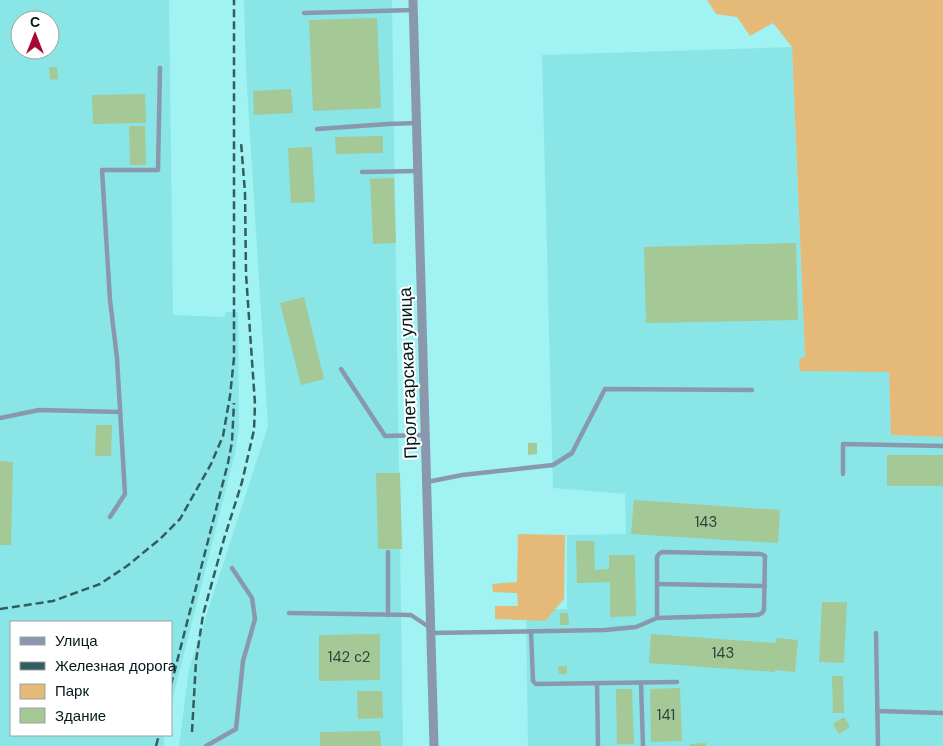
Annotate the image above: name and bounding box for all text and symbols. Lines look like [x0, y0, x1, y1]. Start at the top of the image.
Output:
north arrow [10, 10, 60, 60]
text: С [30, 13, 40, 31]
street label: Пролетарская улица [393, 286, 423, 459]
house number: 143 [695, 512, 717, 532]
legend [10, 621, 172, 736]
text: Улица [55, 631, 98, 651]
house number: 143 [712, 643, 734, 663]
house number: 142 с2 [328, 647, 370, 667]
text: Железная дорога [55, 656, 177, 676]
text: Парк [55, 681, 89, 701]
house number: 141 [657, 705, 675, 725]
text: Здание [55, 706, 106, 726]

